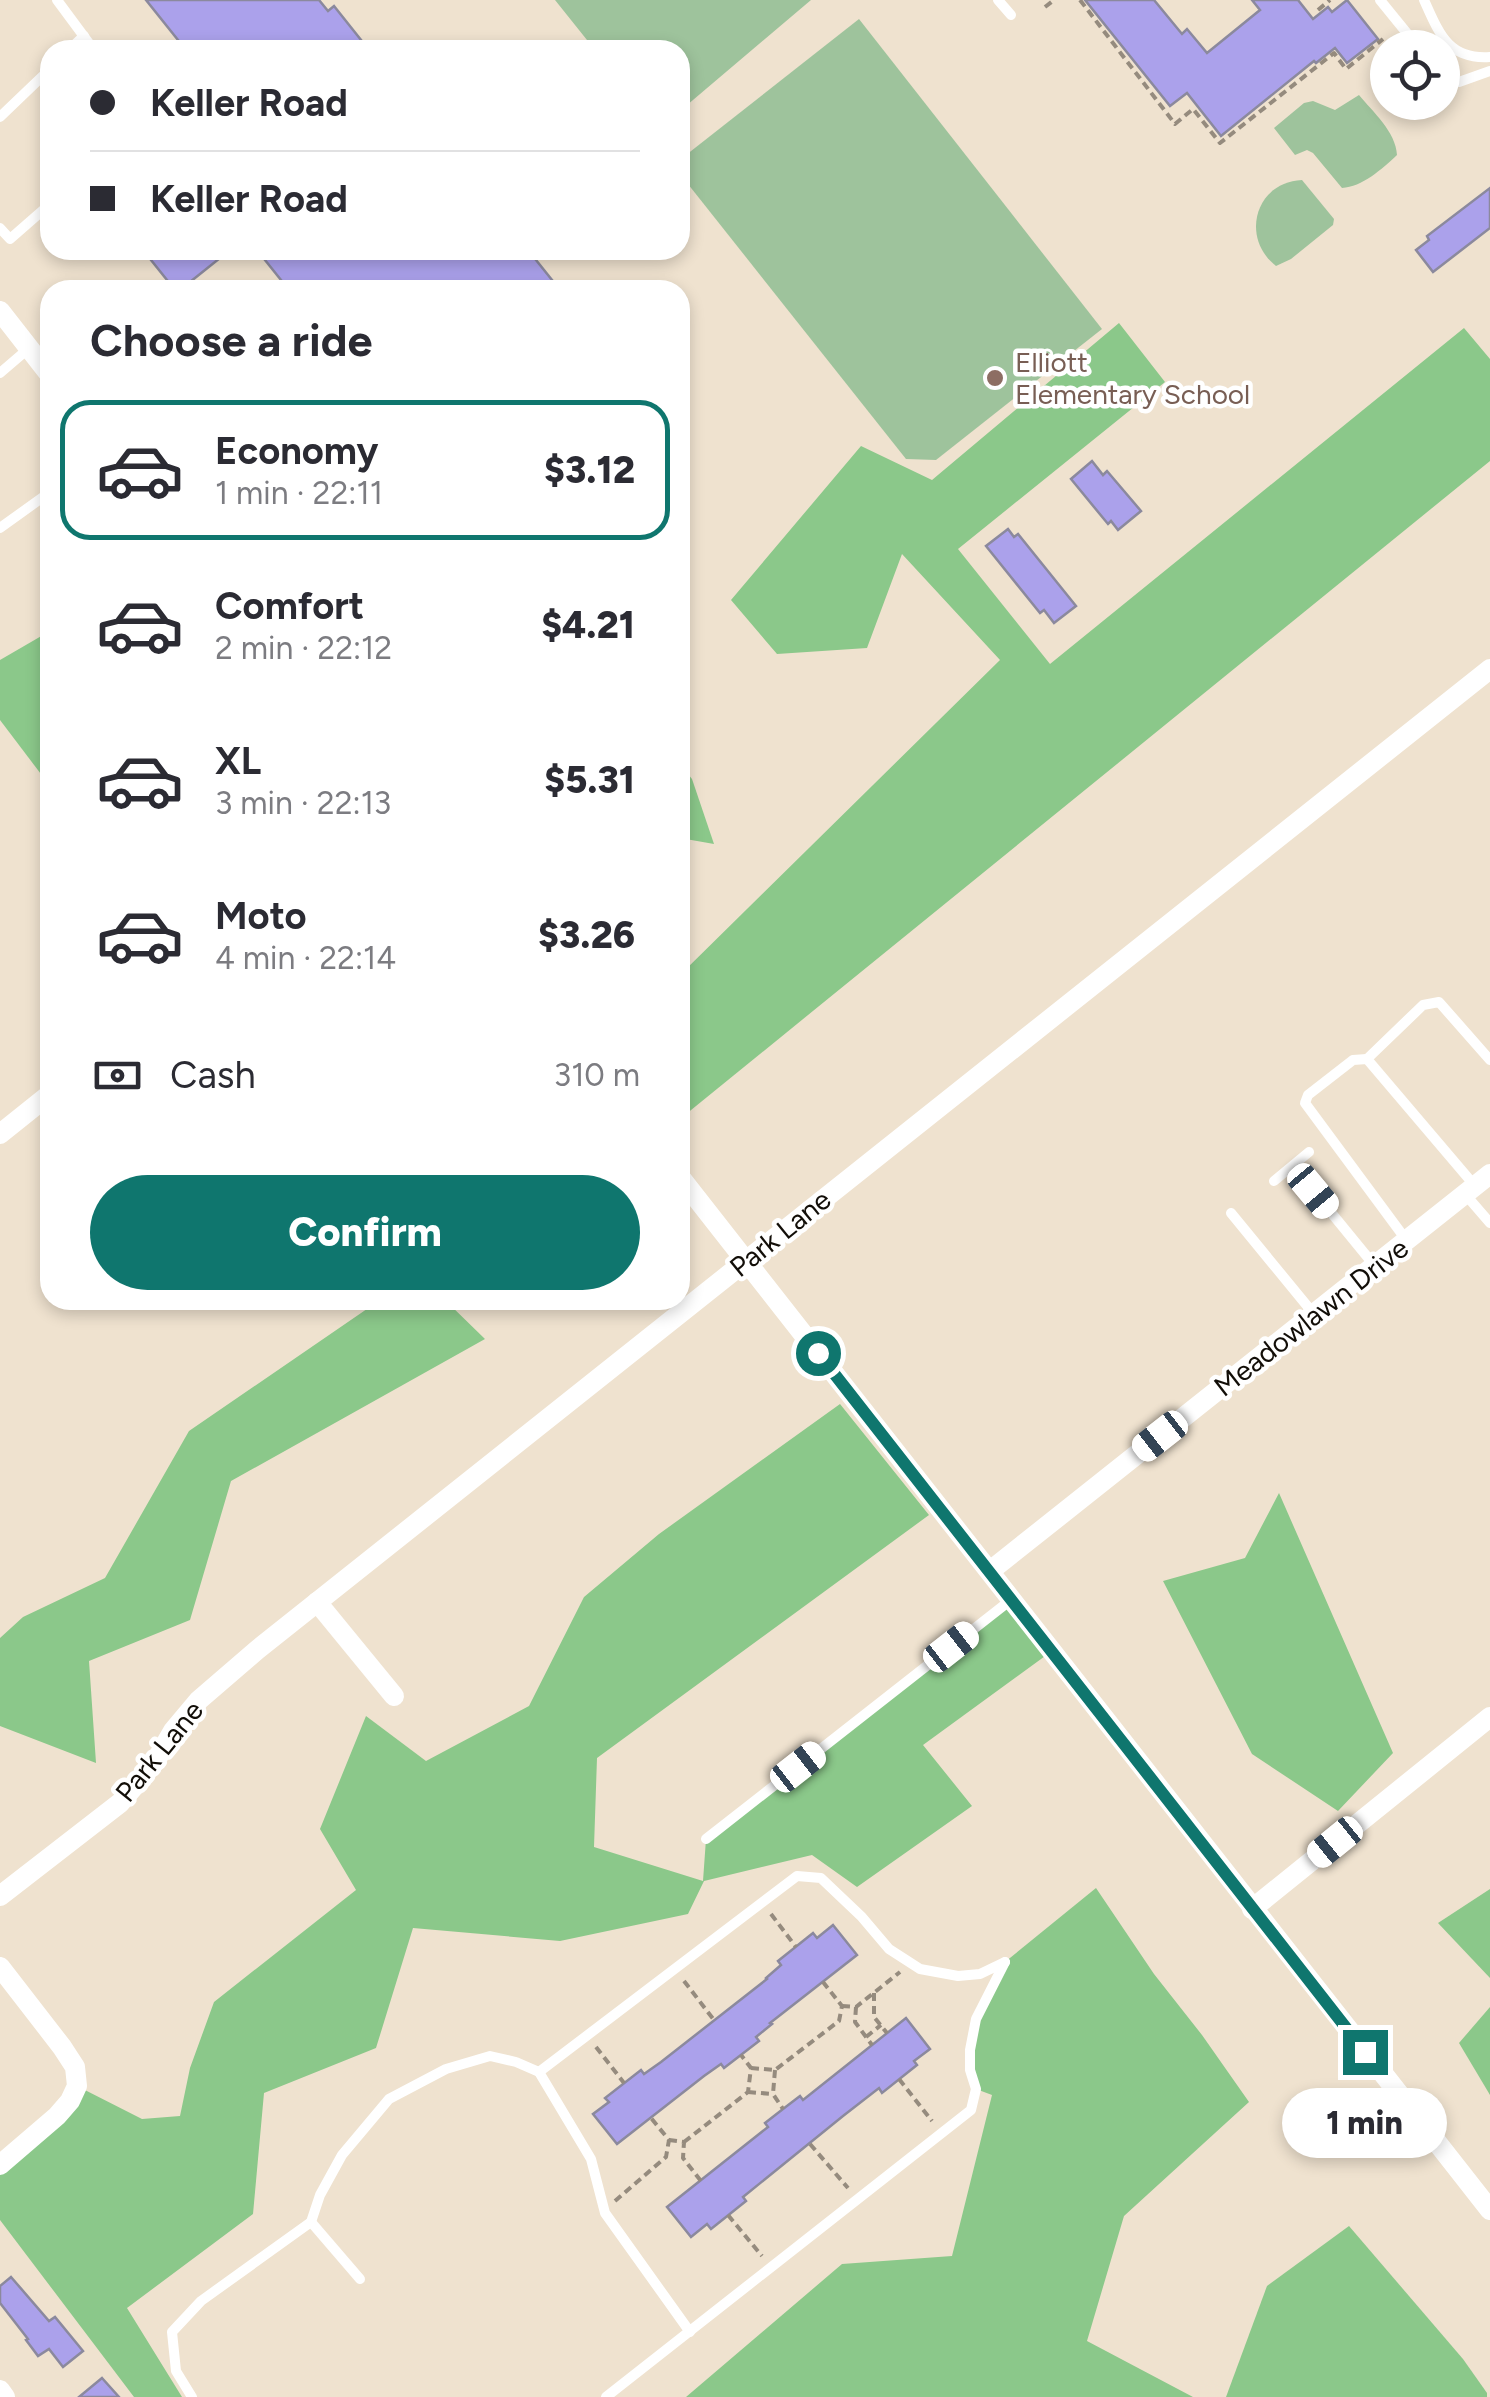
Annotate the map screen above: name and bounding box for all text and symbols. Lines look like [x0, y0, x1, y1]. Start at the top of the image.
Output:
map controls [1370, 30, 1460, 120]
button: locate [1370, 30, 1460, 120]
text: Keller Road [150, 80, 348, 126]
text: Keller Road [150, 176, 348, 222]
text: Choose a ride [90, 313, 372, 367]
place label: Elliott Elementary School [1015, 345, 1250, 411]
marker: Elliott Elementary School [984, 367, 1006, 389]
icon: car [95, 425, 185, 515]
text: Economy [215, 428, 378, 474]
text: $3.12 [544, 447, 635, 493]
text: 1 min · 22:11 [215, 474, 383, 512]
icon: car [95, 580, 185, 670]
text: Comfort [215, 583, 364, 629]
text: $4.21 [541, 602, 635, 648]
text: 2 min · 22:12 [215, 629, 392, 667]
icon: car [95, 735, 185, 825]
text: XL [215, 738, 261, 784]
text: $5.31 [544, 757, 635, 803]
text: 3 min · 22:13 [215, 784, 391, 822]
icon: car [95, 890, 185, 980]
text: Moto [215, 893, 307, 939]
text: $3.26 [538, 912, 635, 958]
text: 4 min · 22:14 [215, 939, 396, 977]
icon: cash [90, 1048, 145, 1103]
text: Cash [170, 1052, 256, 1098]
text: 310 m [554, 1056, 640, 1094]
car [1282, 1158, 1344, 1224]
button: Confirm [90, 1175, 640, 1290]
street label: Park Lane [723, 1182, 837, 1284]
street label: Meadowlawn Drive [1207, 1231, 1415, 1403]
route start [796, 1331, 841, 1376]
car [1127, 1406, 1193, 1466]
car [918, 1617, 984, 1677]
street label: Park Lane [108, 1694, 210, 1808]
car [765, 1737, 831, 1797]
car [1302, 1811, 1368, 1873]
route end [1343, 2030, 1388, 2075]
callout: 1 min [1282, 2087, 1448, 2157]
text: 1 min [1326, 2104, 1403, 2142]

